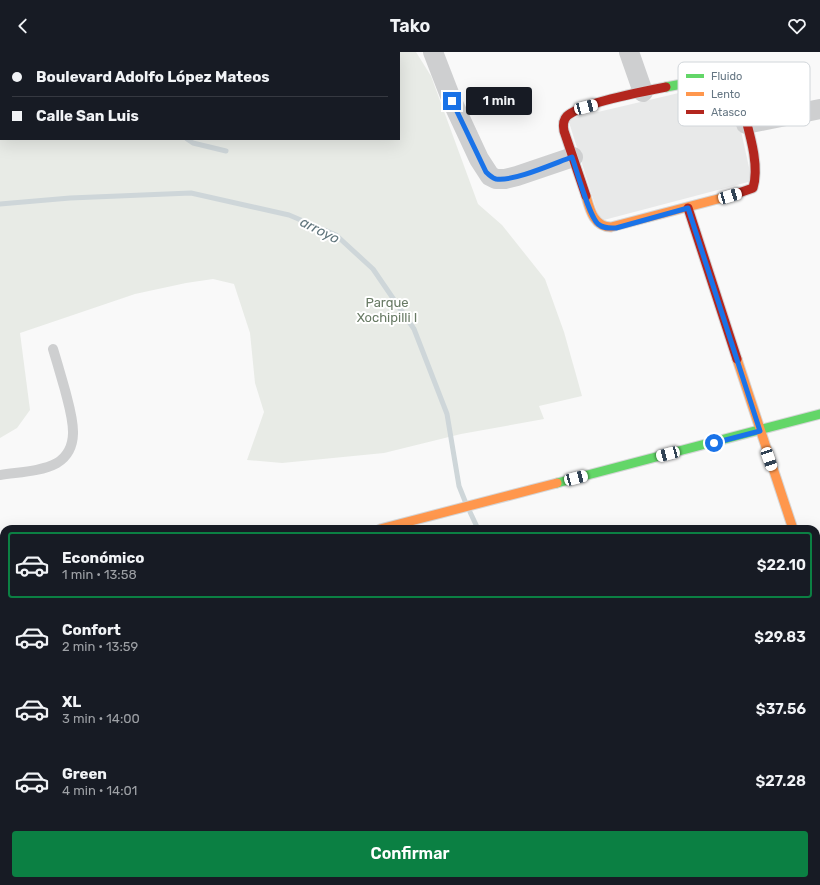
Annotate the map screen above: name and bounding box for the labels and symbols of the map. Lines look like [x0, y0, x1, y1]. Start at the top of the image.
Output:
legend [678, 62, 810, 126]
text: Fluido [711, 70, 742, 83]
callout: 1 min [466, 87, 532, 115]
text: Lento [711, 88, 740, 101]
route end [443, 92, 461, 110]
car [573, 98, 599, 116]
text: Atasco [711, 106, 746, 119]
car [717, 187, 743, 205]
water label: arroyo [297, 213, 342, 248]
park label: Parque Xochipilli I [357, 295, 417, 325]
route start [705, 434, 723, 452]
car [655, 445, 681, 463]
car [759, 446, 779, 472]
car [563, 469, 589, 487]

